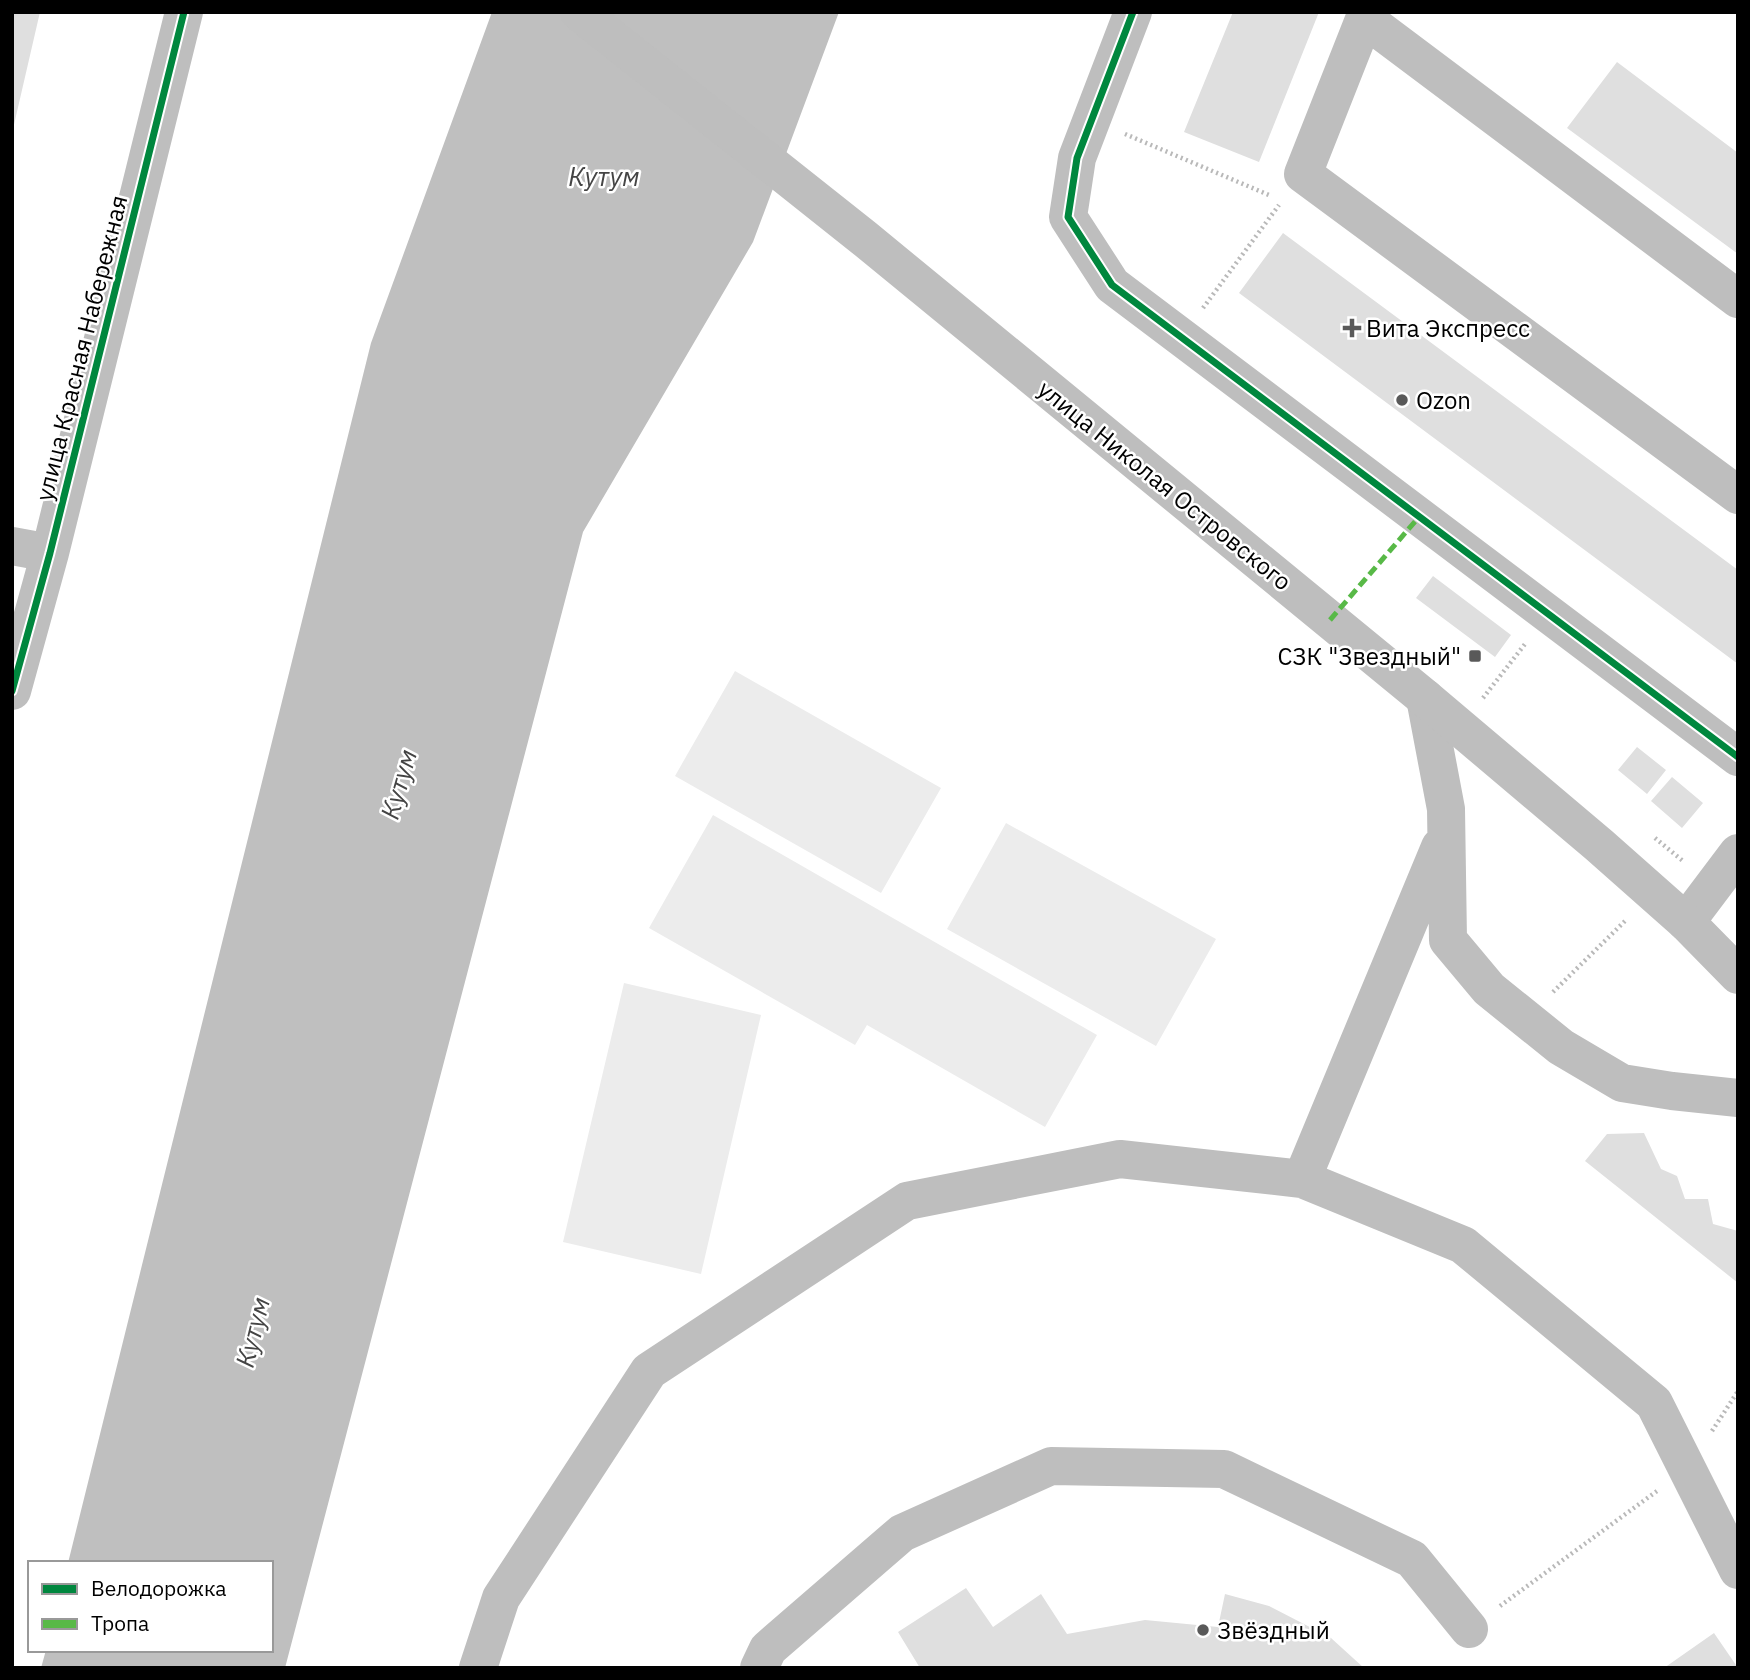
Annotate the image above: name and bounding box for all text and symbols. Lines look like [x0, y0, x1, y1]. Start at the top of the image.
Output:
water label: Кутум [568, 159, 640, 193]
street label: улица Красная Набережная [28, 192, 134, 504]
place label: Вита Экспресс [1366, 312, 1530, 344]
marker: Вита Экспресс [1344, 320, 1360, 336]
street label: улица Николая Островского [1032, 373, 1298, 597]
place label: Ozon [1416, 384, 1471, 416]
marker: Ozon [1394, 392, 1410, 408]
place label: СЗК "Звездный" [1278, 640, 1461, 672]
marker: СЗК "Звездный" [1467, 648, 1483, 664]
water label: Кутум [372, 745, 424, 823]
water label: Кутум [227, 1293, 277, 1371]
legend [28, 1561, 273, 1652]
text: Велодорожка [91, 1574, 226, 1602]
text: Тропа [91, 1609, 149, 1637]
place label: Звёздный [1217, 1614, 1330, 1646]
marker: Звёздный [1195, 1622, 1211, 1638]

